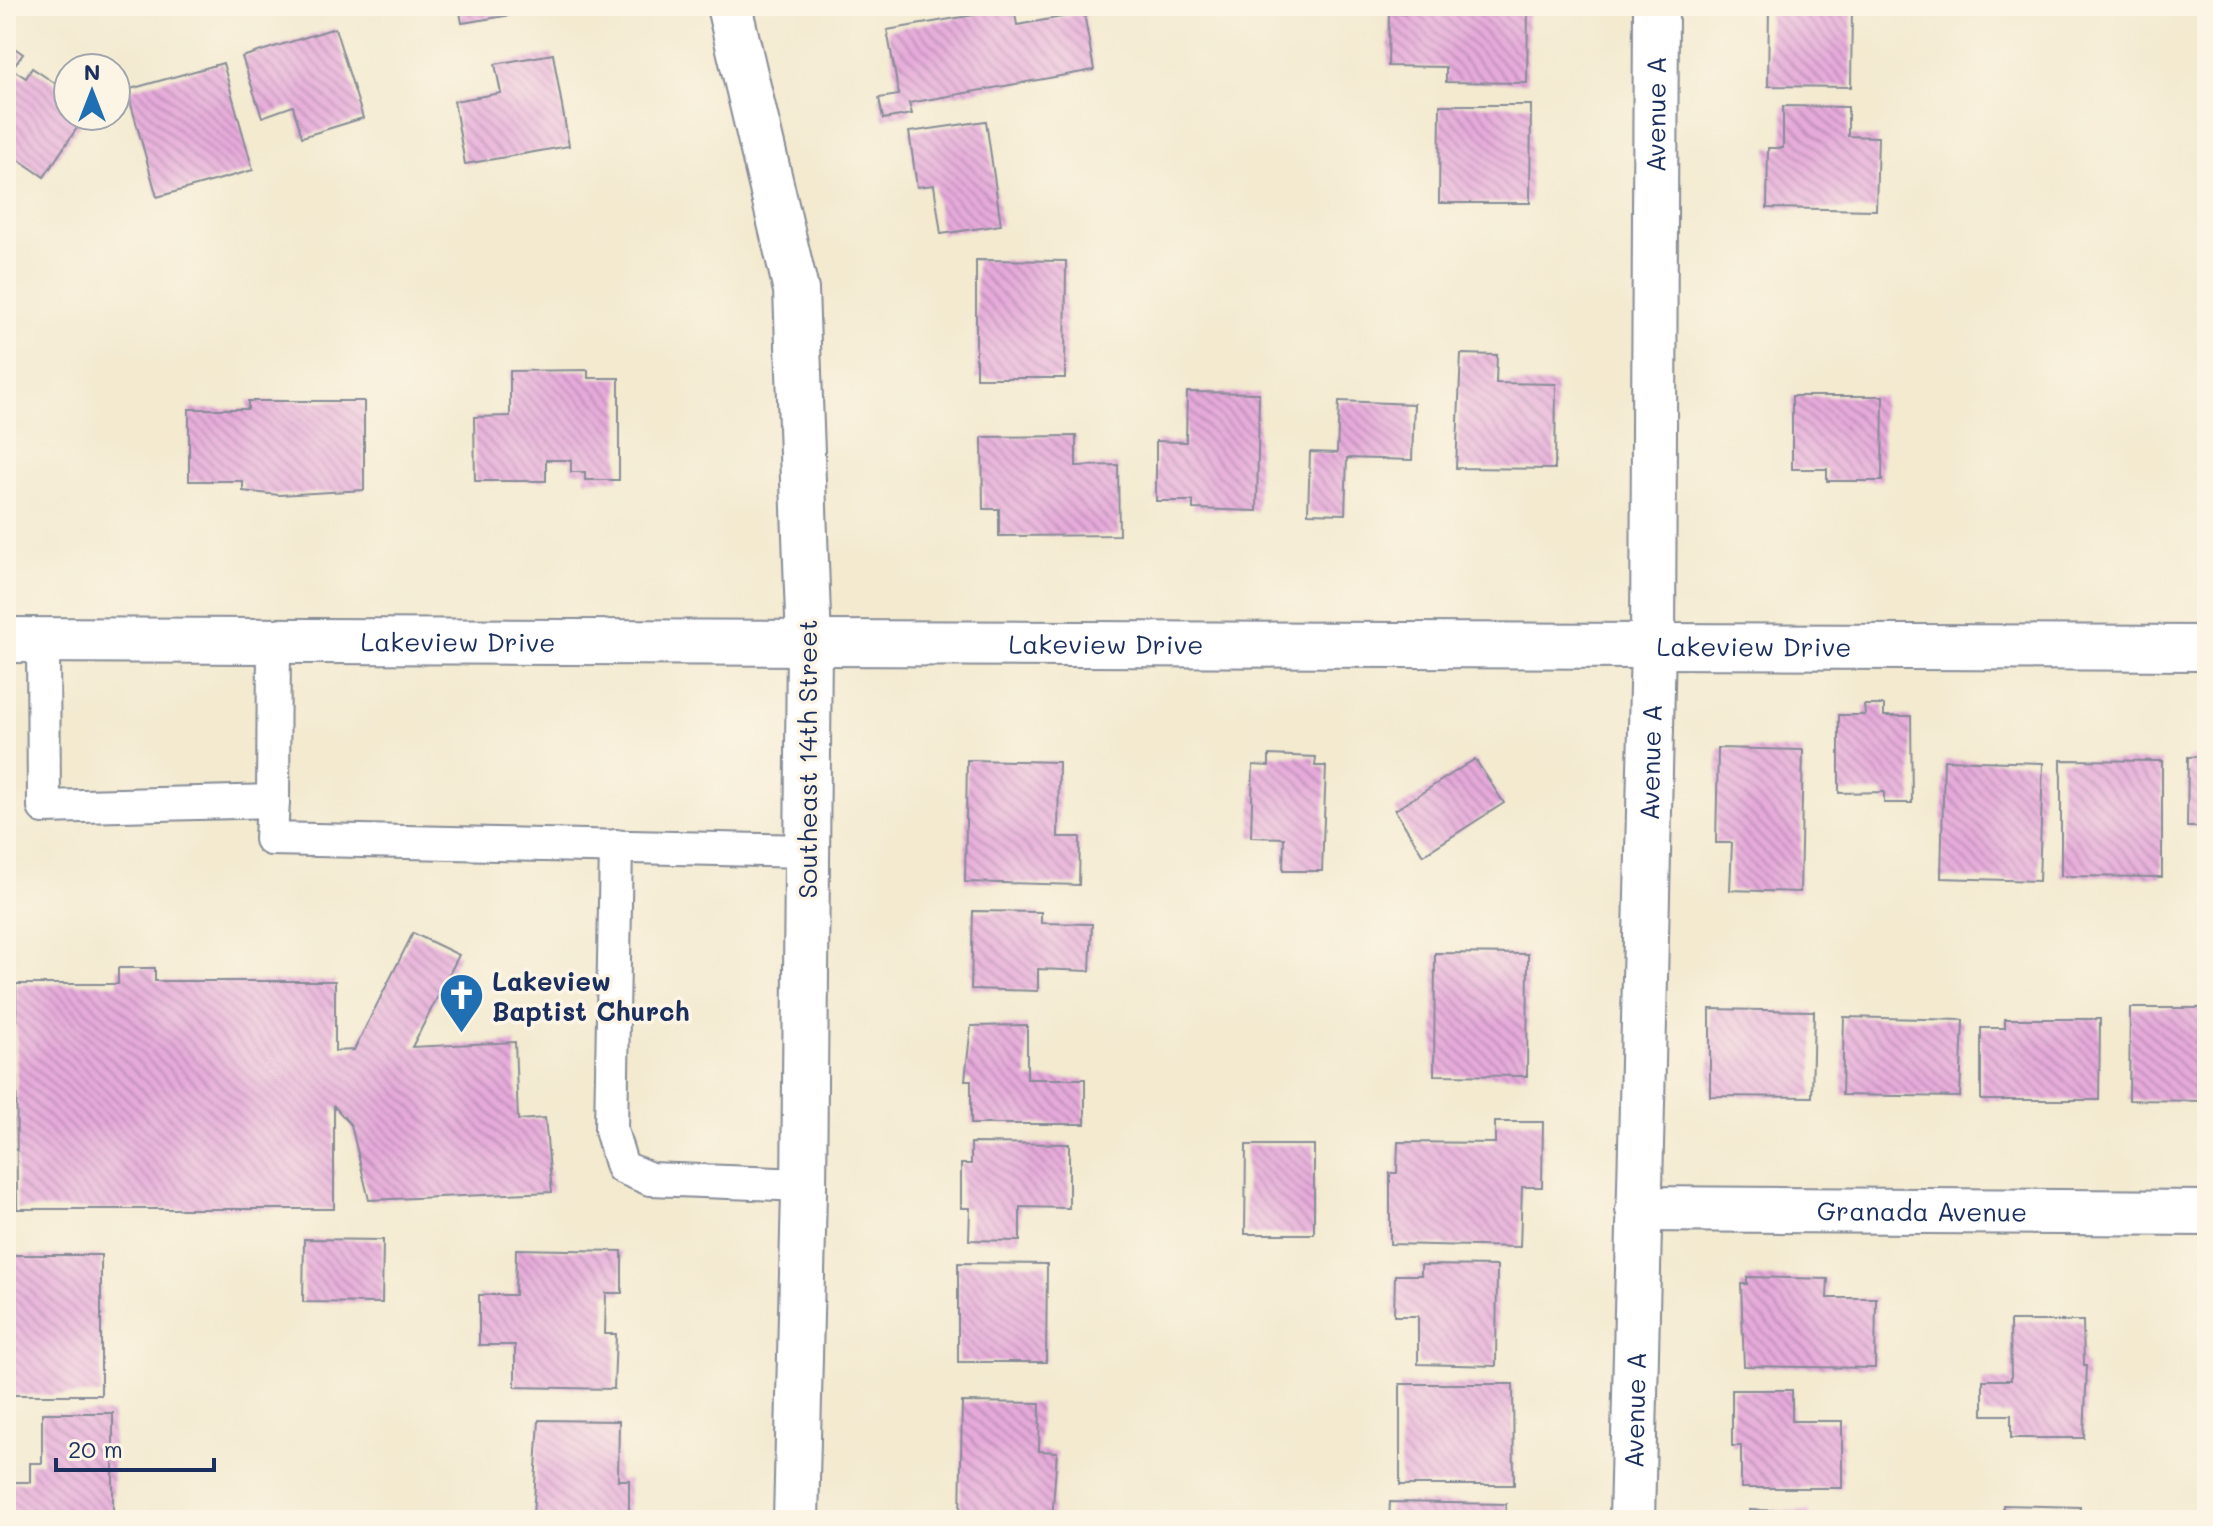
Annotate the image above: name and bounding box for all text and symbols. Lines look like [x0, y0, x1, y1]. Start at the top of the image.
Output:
north arrow [52, 52, 132, 132]
street label: Avenue A [1638, 56, 1673, 173]
text: N [84, 57, 100, 86]
street label: Southeast 14th Street [790, 619, 824, 899]
street label: Lakeview Drive [360, 624, 556, 659]
street label: Lakeview Drive [1008, 627, 1204, 661]
street label: Lakeview Drive [1656, 629, 1852, 664]
street label: Avenue A [1632, 704, 1669, 821]
place label: Lakeview Baptist Church [492, 964, 690, 1028]
church icon: Lakeview Baptist Church [437, 972, 485, 1035]
street label: Granada Avenue [1817, 1193, 2027, 1229]
street label: Avenue A [1616, 1351, 1653, 1469]
scale bar [56, 1422, 214, 1472]
text: 20 m [68, 1433, 123, 1464]

